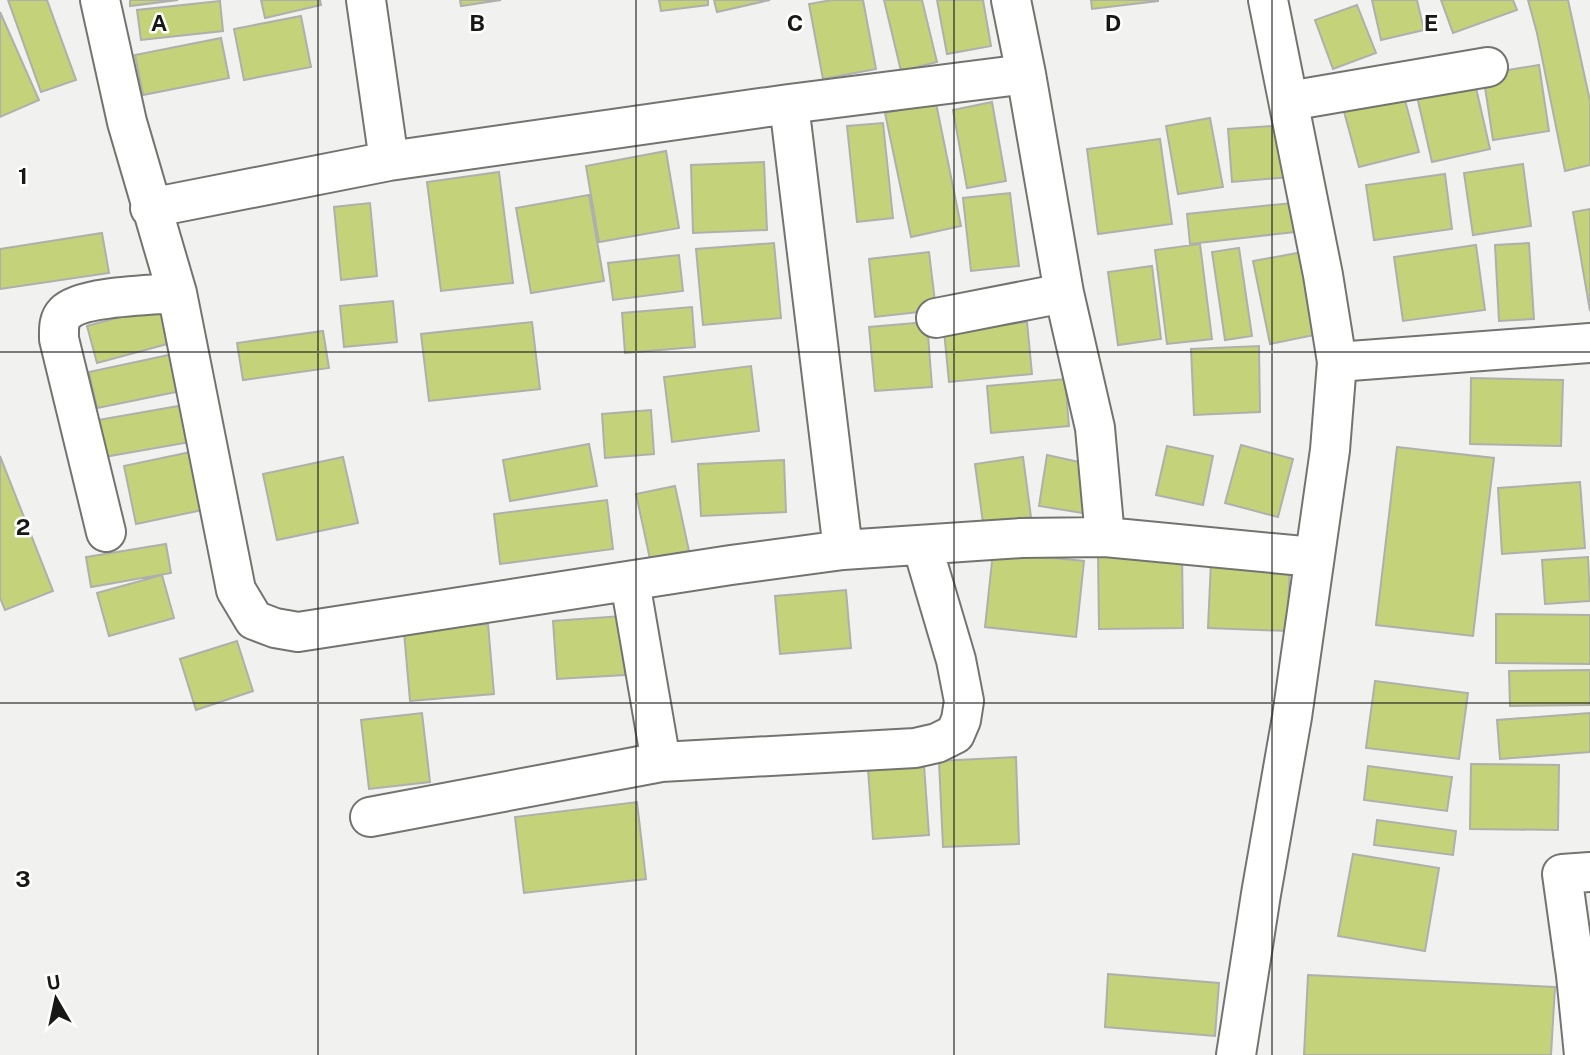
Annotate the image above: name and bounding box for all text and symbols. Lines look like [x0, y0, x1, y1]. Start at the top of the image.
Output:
text: A [151, 9, 168, 36]
text: B [469, 9, 485, 36]
text: C [787, 9, 803, 36]
text: D [1105, 9, 1121, 36]
text: E [1424, 9, 1438, 36]
text: 1 [18, 162, 28, 189]
text: 2 [16, 513, 30, 540]
text: 3 [15, 865, 31, 892]
north arrow [21, 964, 91, 1034]
text: U [45, 970, 62, 994]

